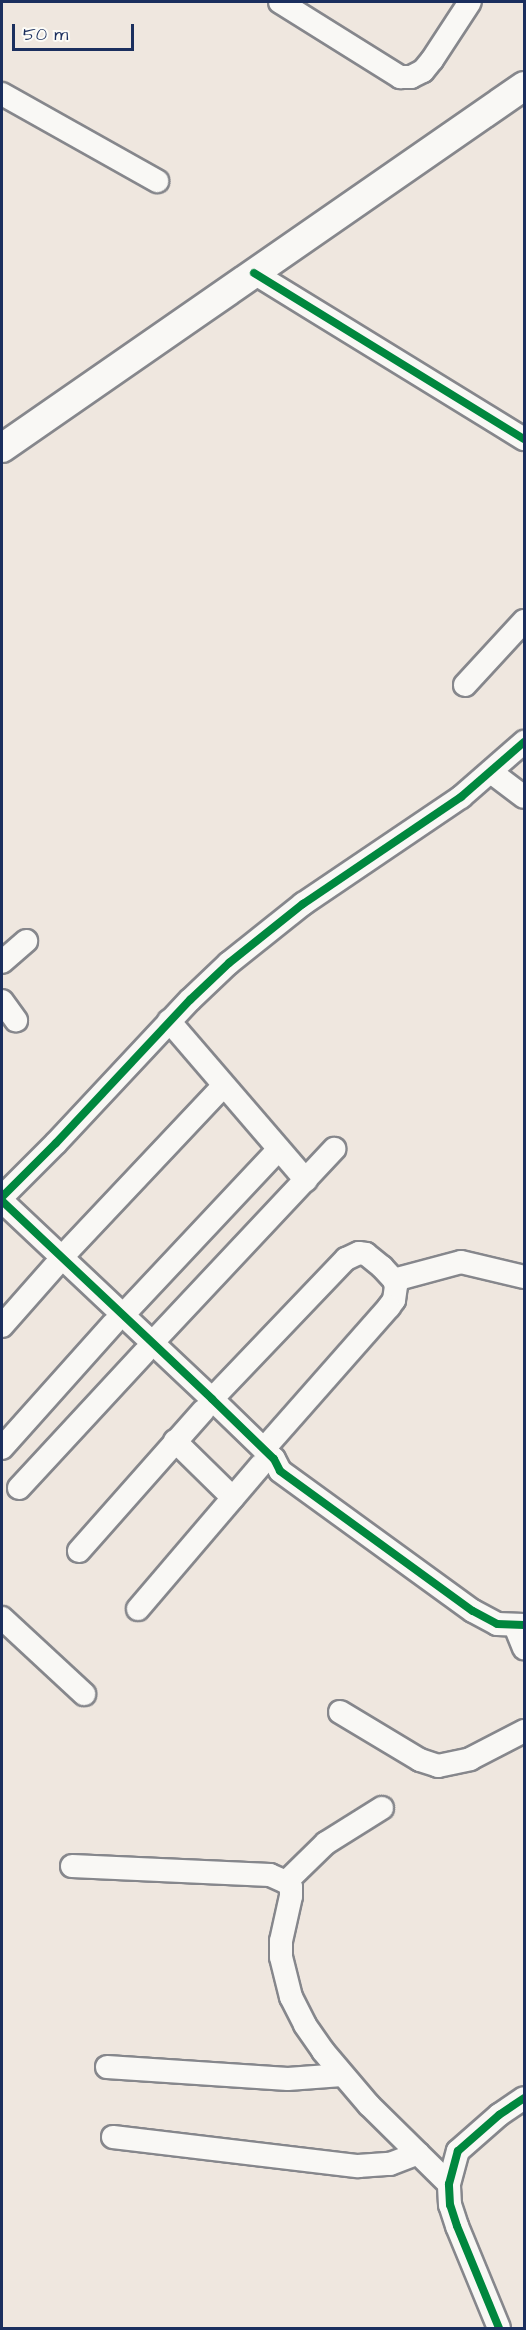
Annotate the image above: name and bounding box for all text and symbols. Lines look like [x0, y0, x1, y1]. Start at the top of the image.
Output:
scale bar [15, 12, 136, 50]
text: 50 m [23, 22, 68, 47]

